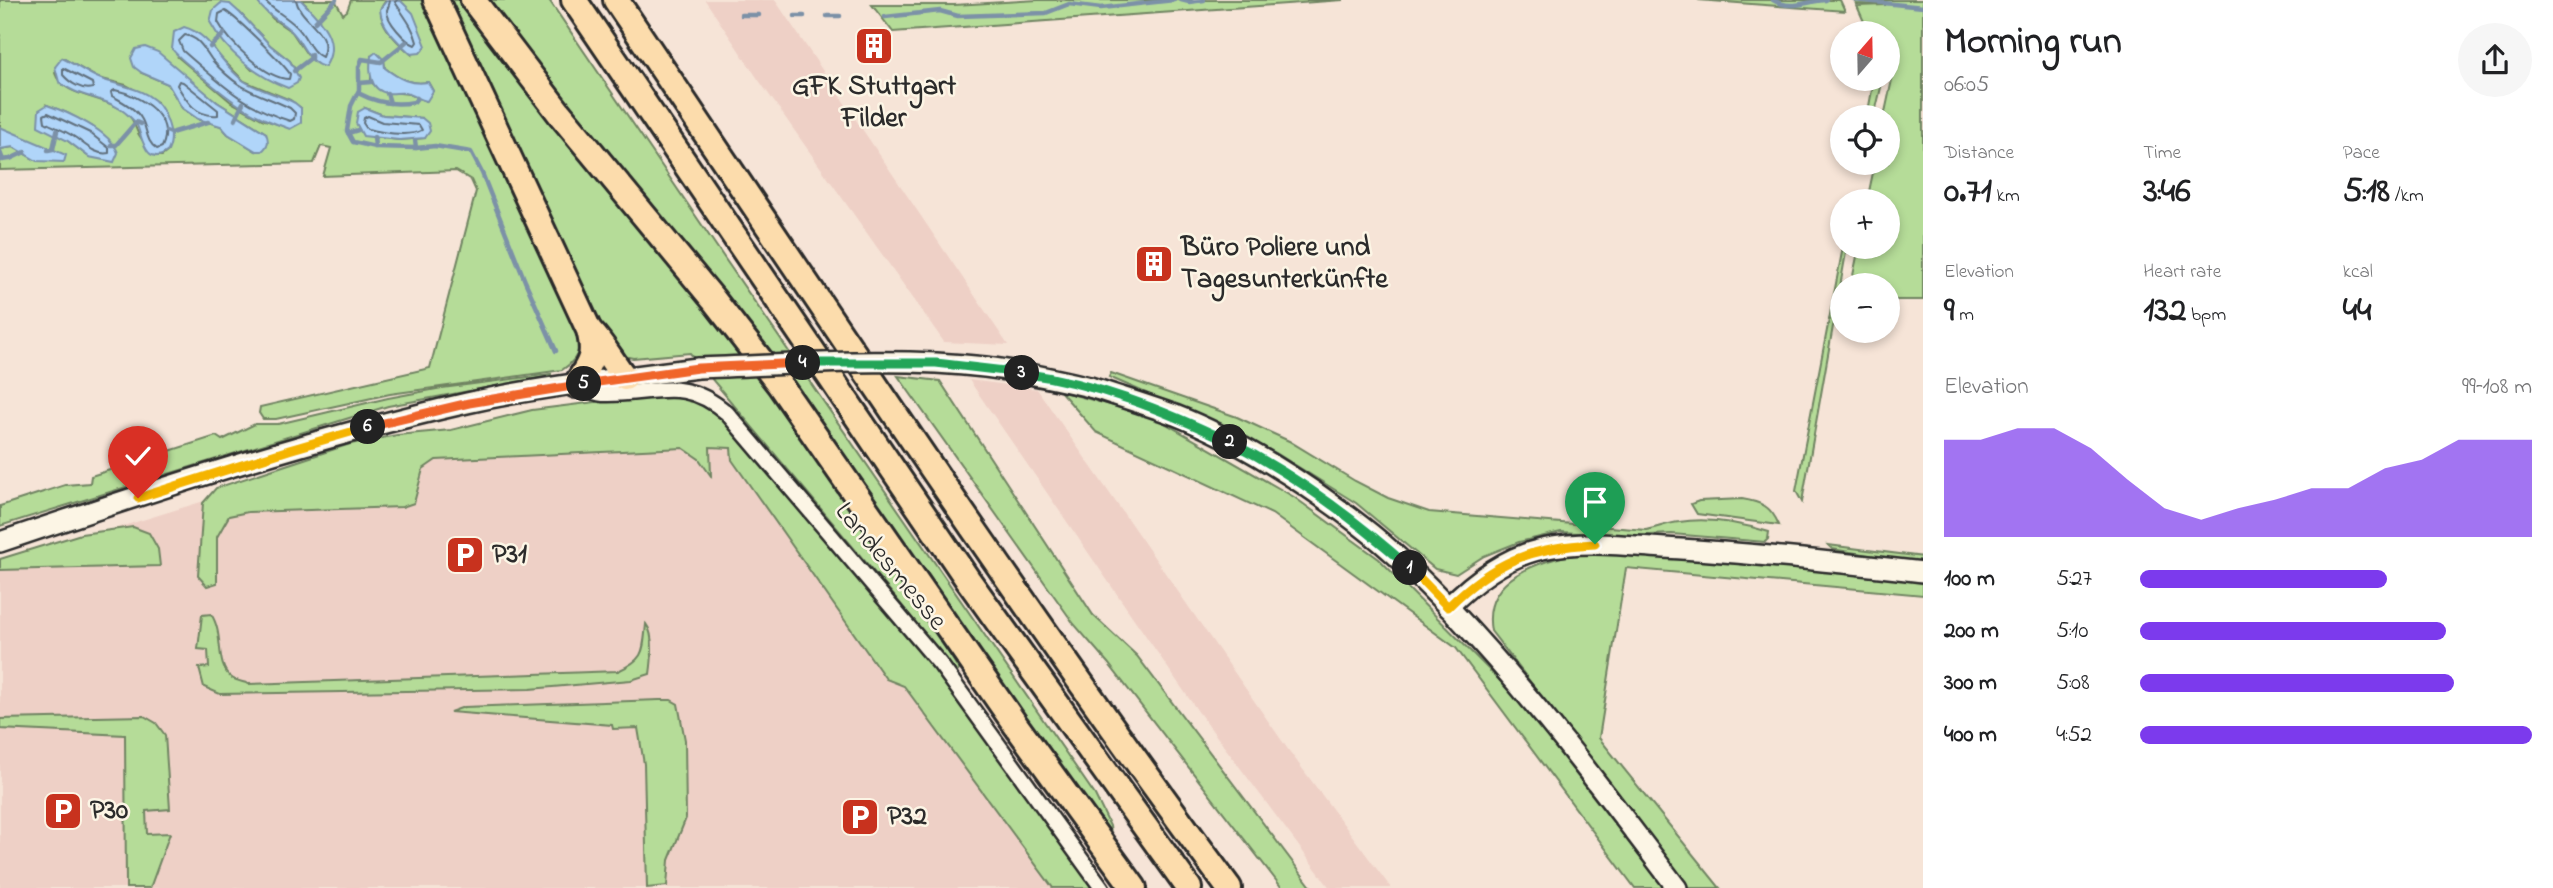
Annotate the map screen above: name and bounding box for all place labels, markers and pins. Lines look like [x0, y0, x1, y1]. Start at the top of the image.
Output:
building icon: GFK Stuttgart Filder [853, 25, 895, 67]
place label: GFK Stuttgart Filder [792, 67, 957, 140]
place label: Büro Poliere und Tagesunterkünfte [1179, 228, 1389, 302]
building icon: Büro Poliere und Tagesunterkünfte [1133, 243, 1175, 285]
pin: 4 [786, 346, 820, 380]
pin: 3 [1004, 356, 1040, 390]
pin: 5 [566, 366, 602, 402]
pin: 6 [350, 410, 386, 444]
pin: 2 [1212, 424, 1248, 460]
pin [108, 426, 168, 498]
pin [1565, 472, 1625, 544]
parking icon: P31 [444, 534, 486, 576]
place label: P31 [492, 535, 527, 576]
pin: 1 [1392, 550, 1428, 586]
parking icon: P30 [42, 790, 84, 832]
place label: P30 [90, 791, 128, 832]
parking icon: P32 [839, 796, 881, 838]
place label: P32 [887, 797, 927, 838]

